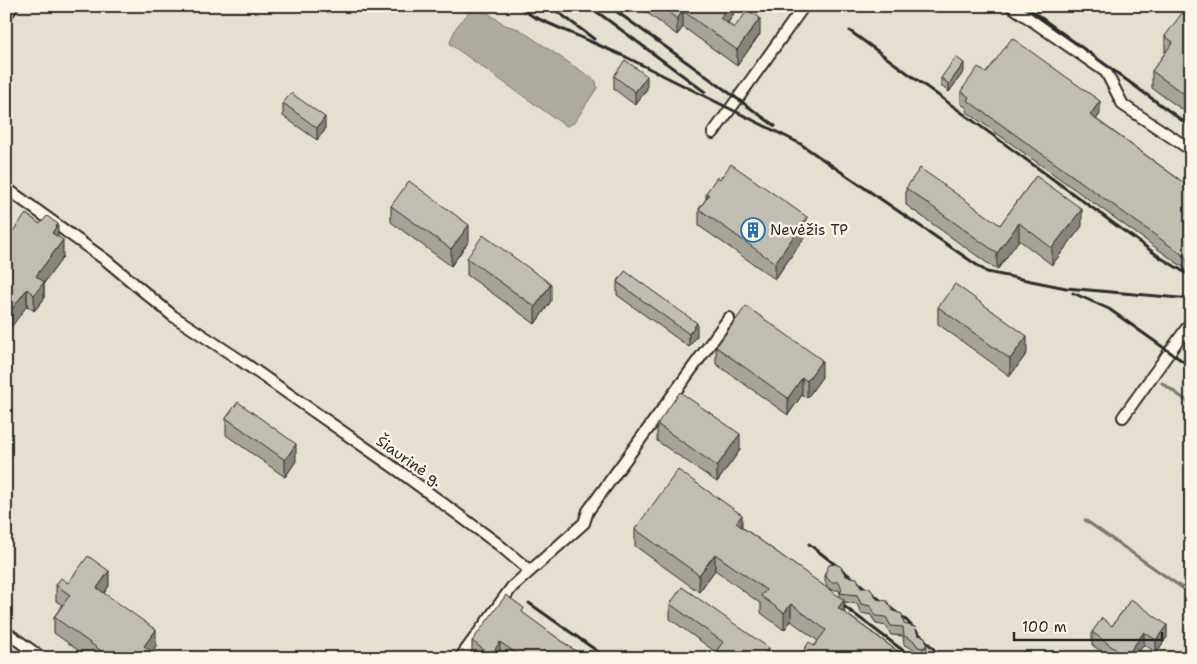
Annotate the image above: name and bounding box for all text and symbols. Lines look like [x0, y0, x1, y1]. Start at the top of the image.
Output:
building icon: Nevėžis TP [740, 217, 766, 243]
place label: Nevėžis TP [770, 220, 848, 240]
street label: Šiaurinė g. [372, 430, 447, 491]
scale bar [1014, 609, 1162, 641]
text: 100 m [1022, 617, 1067, 637]

